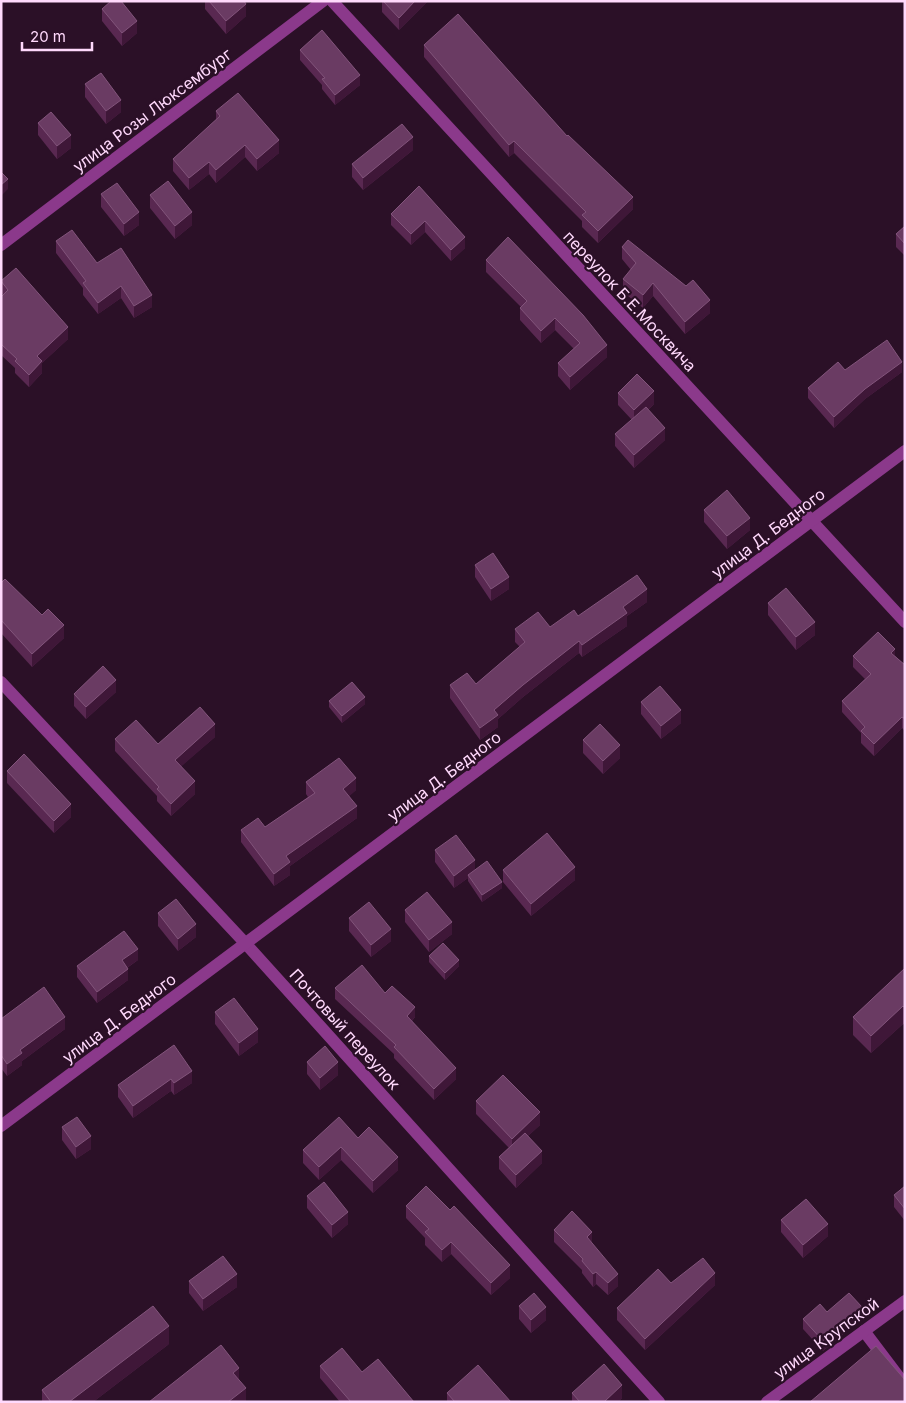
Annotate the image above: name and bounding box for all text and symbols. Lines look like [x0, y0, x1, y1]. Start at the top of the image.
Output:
scale bar [22, 20, 92, 52]
text: 20 m [30, 27, 66, 46]
street label: улица Розы Люксембург [69, 44, 235, 176]
street label: переулок Б.Е.Москвича [559, 226, 701, 376]
street label: улица Д. Бедного [707, 484, 829, 582]
street label: улица Д. Бедного [383, 727, 505, 825]
street label: Почтовый переулок [285, 964, 405, 1094]
street label: улица Д. Бедного [58, 969, 180, 1067]
street label: улица Крупской [770, 1293, 882, 1383]

